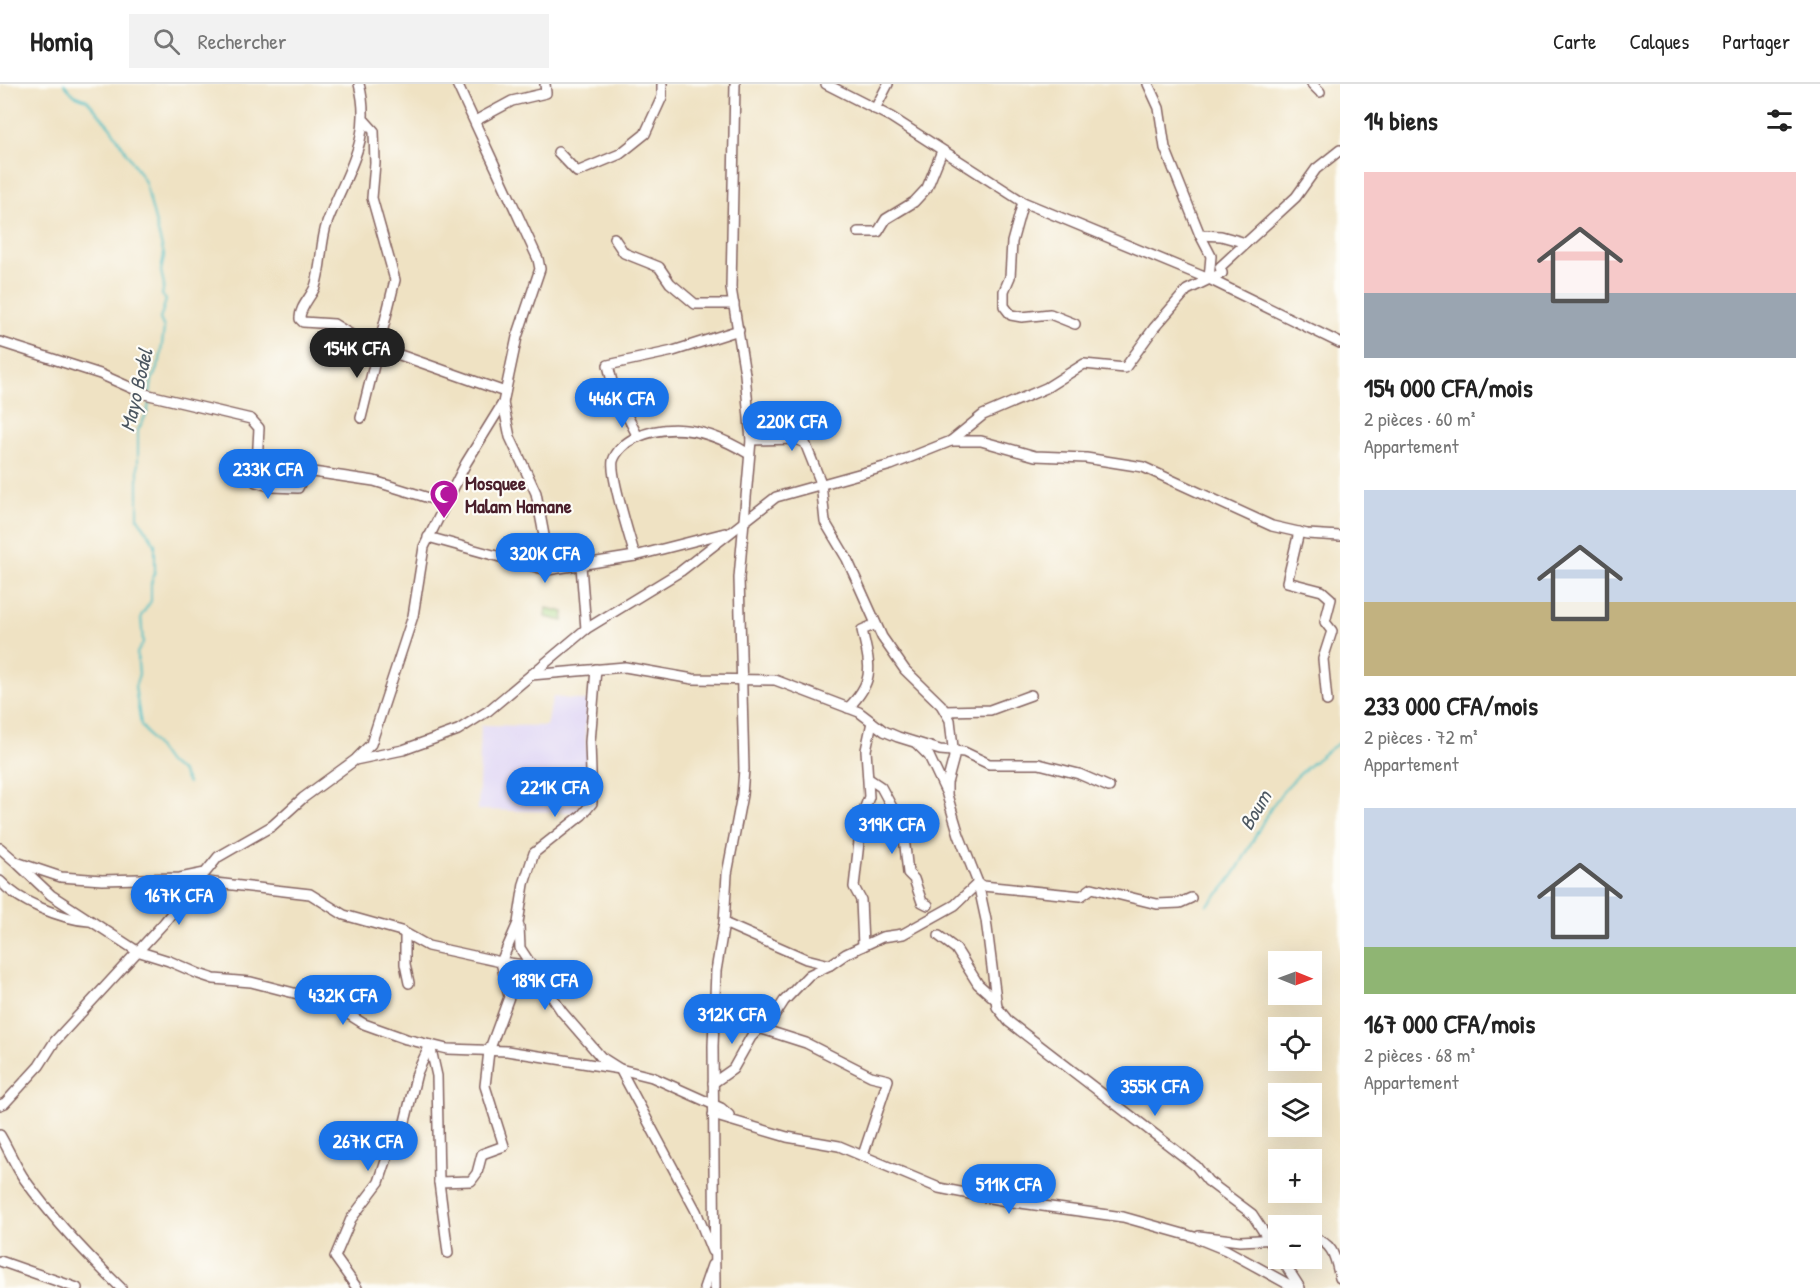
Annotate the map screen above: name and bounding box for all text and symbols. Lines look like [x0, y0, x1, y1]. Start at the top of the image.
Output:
search box [129, 14, 549, 68]
text: Homiq [30, 22, 93, 60]
icon: search [150, 25, 183, 58]
text: Rechercher [198, 26, 286, 56]
text: Carte [1553, 27, 1596, 56]
text: Calques [1629, 27, 1689, 56]
text: Partager [1722, 27, 1790, 56]
text: 14 biens [1364, 103, 1438, 138]
icon: filters [1763, 104, 1796, 137]
icon: home [1526, 211, 1634, 319]
pin: 154K CFA [295, 328, 419, 379]
text: 154K CFA [324, 334, 390, 361]
water label: Mayo Bodel [112, 344, 160, 434]
text: 154 000 CFA/mois [1364, 370, 1533, 405]
pin: 446K CFA [560, 378, 684, 429]
text: 446K CFA [589, 384, 655, 411]
pin: 220K CFA [730, 401, 854, 452]
text: 2 pièces · 60 m² [1364, 405, 1475, 432]
text: 220K CFA [757, 407, 827, 434]
text: Appartement [1364, 432, 1459, 459]
pin: 233K CFA [206, 449, 330, 500]
text: 233K CFA [233, 455, 303, 482]
place label: Mosquee Malam Hamane [465, 469, 572, 519]
mosque icon: Mosquee Malam Hamane [428, 478, 460, 520]
icon: home [1526, 529, 1634, 637]
pin: 320K CFA [483, 533, 607, 584]
text: 320K CFA [510, 539, 580, 566]
text: 233 000 CFA/mois [1364, 688, 1538, 723]
text: 2 pièces · 72 m² [1364, 723, 1478, 750]
text: Appartement [1364, 750, 1459, 777]
pin: 221K CFA [493, 767, 617, 818]
text: 221K CFA [520, 773, 590, 800]
water label: Boum [1232, 784, 1279, 835]
pin: 319K CFA [830, 804, 954, 855]
text: 319K CFA [859, 810, 925, 837]
icon: home [1526, 847, 1634, 955]
pin: 167K CFA [117, 875, 241, 926]
text: 167K CFA [145, 881, 213, 908]
north arrow [1268, 951, 1322, 1005]
map controls [1268, 951, 1322, 1269]
pin: 189K CFA [483, 960, 607, 1011]
text: 189K CFA [512, 966, 578, 993]
pin: 432K CFA [281, 975, 405, 1026]
text: 432K CFA [308, 981, 378, 1008]
pin: 312K CFA [670, 994, 794, 1045]
text: 312K CFA [698, 1000, 766, 1027]
text: 167 000 CFA/mois [1364, 1006, 1535, 1041]
button: locate [1268, 1017, 1322, 1071]
text: 2 pièces · 68 m² [1364, 1041, 1475, 1068]
pin: 355K CFA [1093, 1066, 1217, 1117]
text: Appartement [1364, 1068, 1459, 1095]
text: 355K CFA [1120, 1072, 1190, 1099]
button: layers [1268, 1083, 1322, 1137]
pin: 267K CFA [306, 1121, 430, 1172]
text: 267K CFA [333, 1127, 403, 1154]
button: + [1268, 1149, 1322, 1203]
pin: 511K CFA [947, 1164, 1071, 1215]
text: 511K CFA [976, 1170, 1042, 1197]
button: − [1268, 1215, 1322, 1269]

